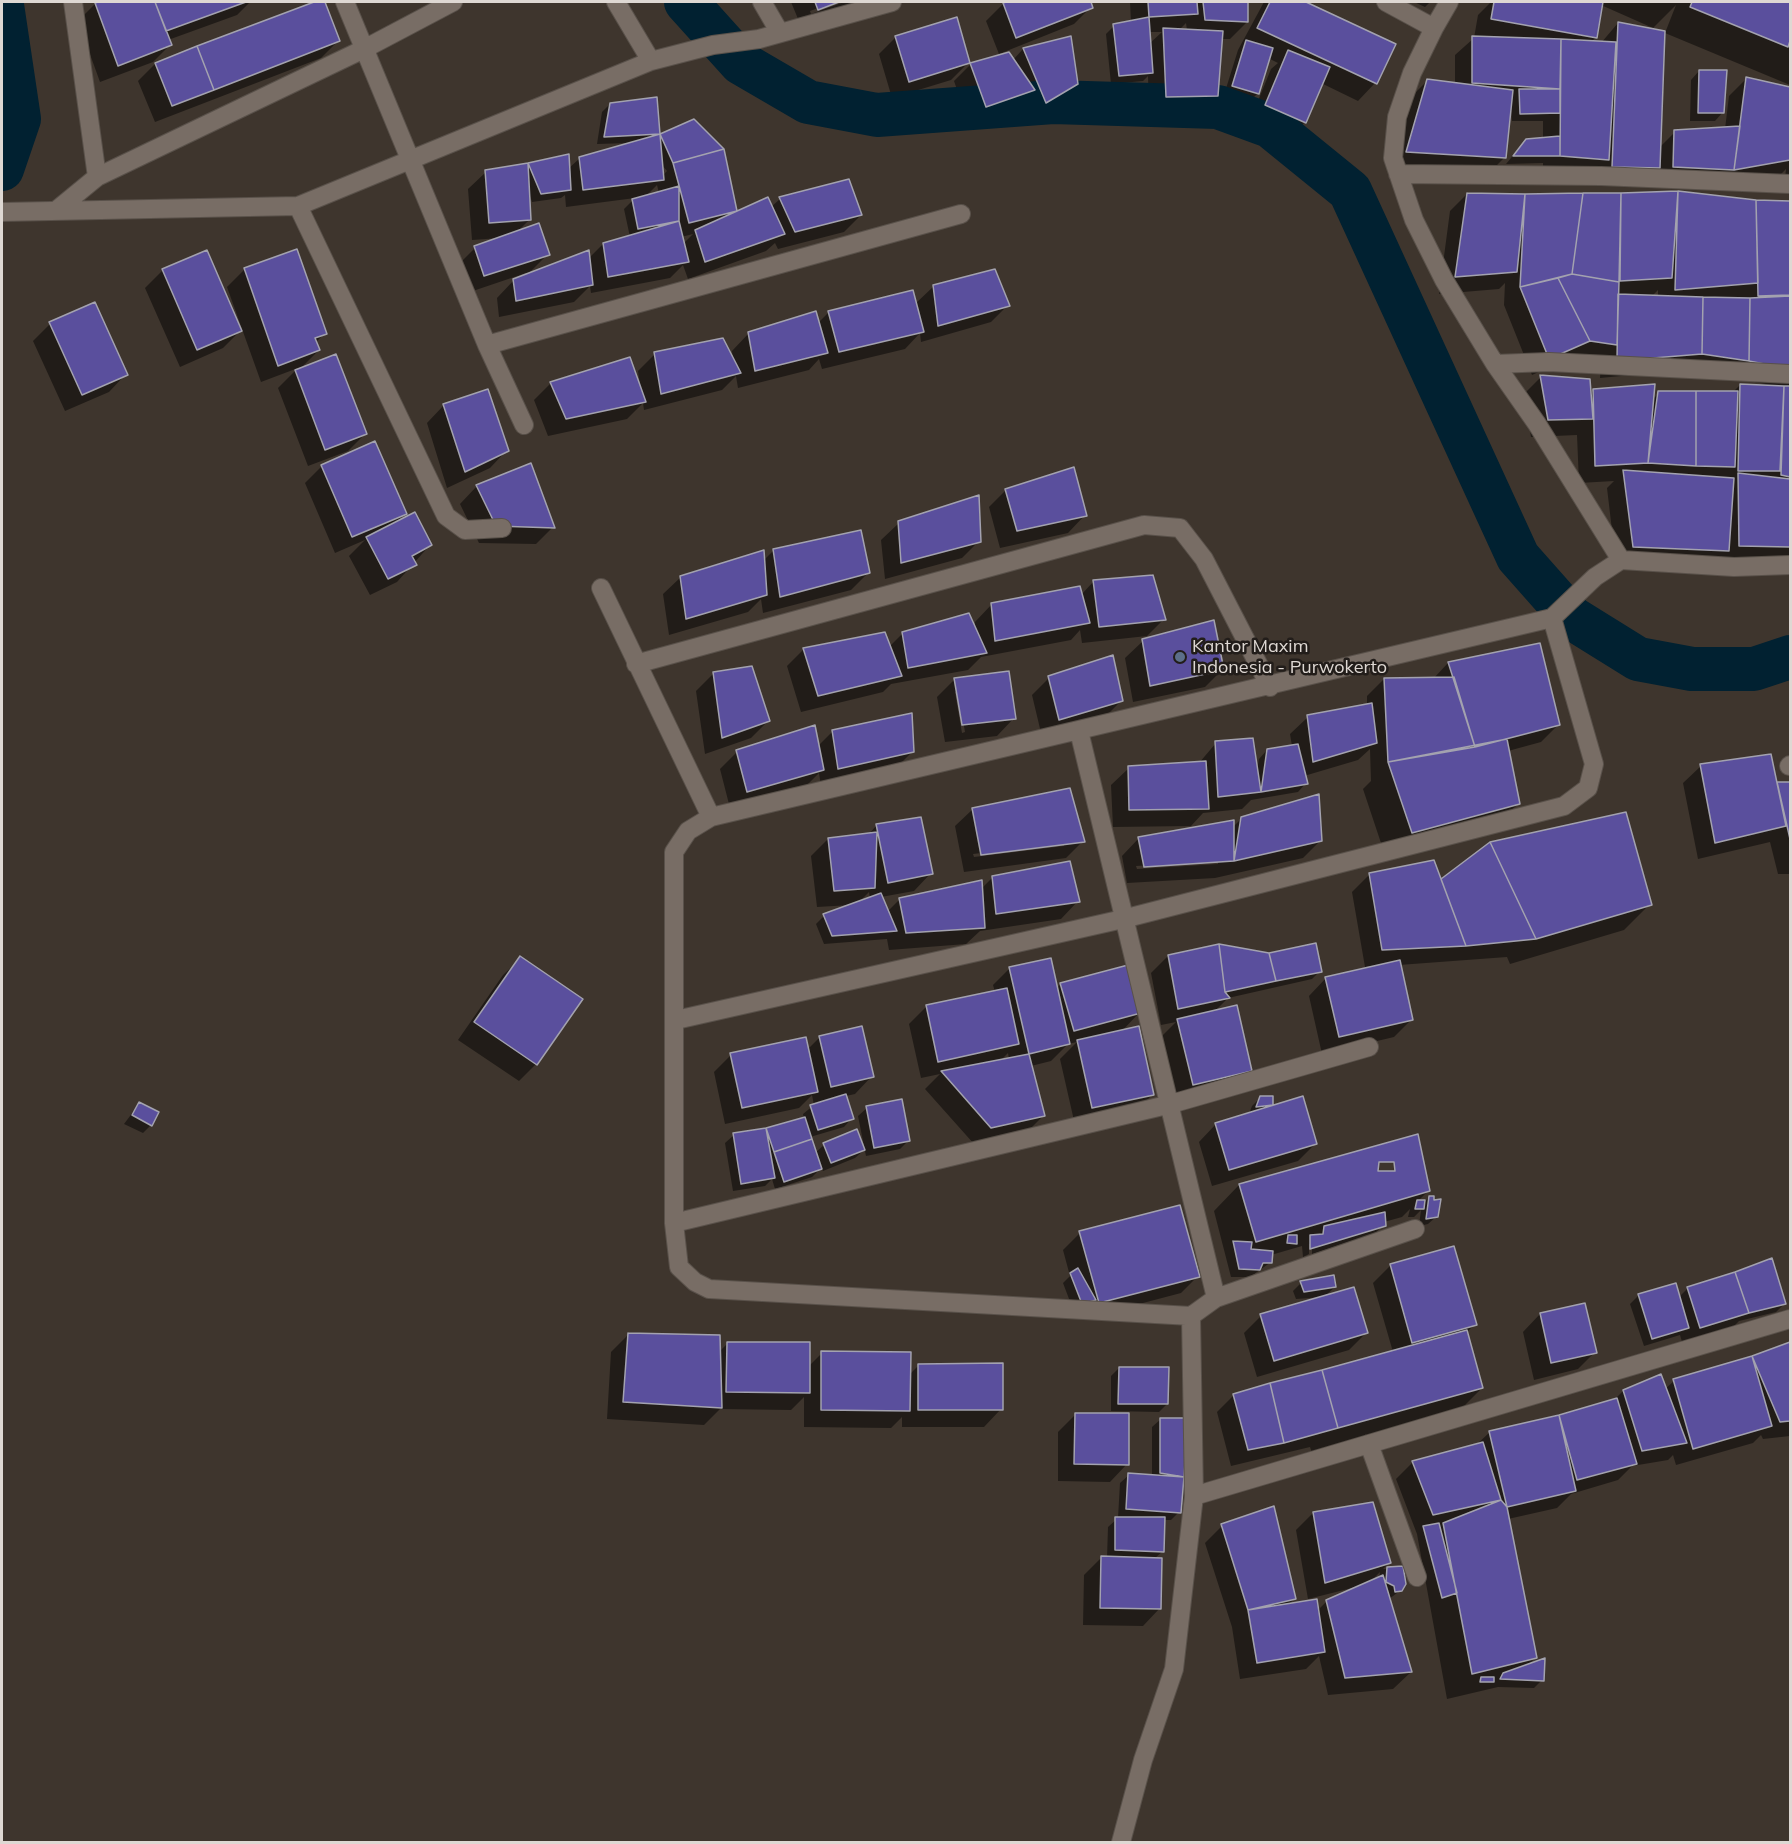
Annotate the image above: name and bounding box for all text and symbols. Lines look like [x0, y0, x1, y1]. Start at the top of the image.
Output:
place label: Kantor Maxim Indonesia - Purwokerto [1192, 636, 1387, 678]
marker: Kantor Maxim Indonesia - Purwokerto [1173, 650, 1187, 664]

